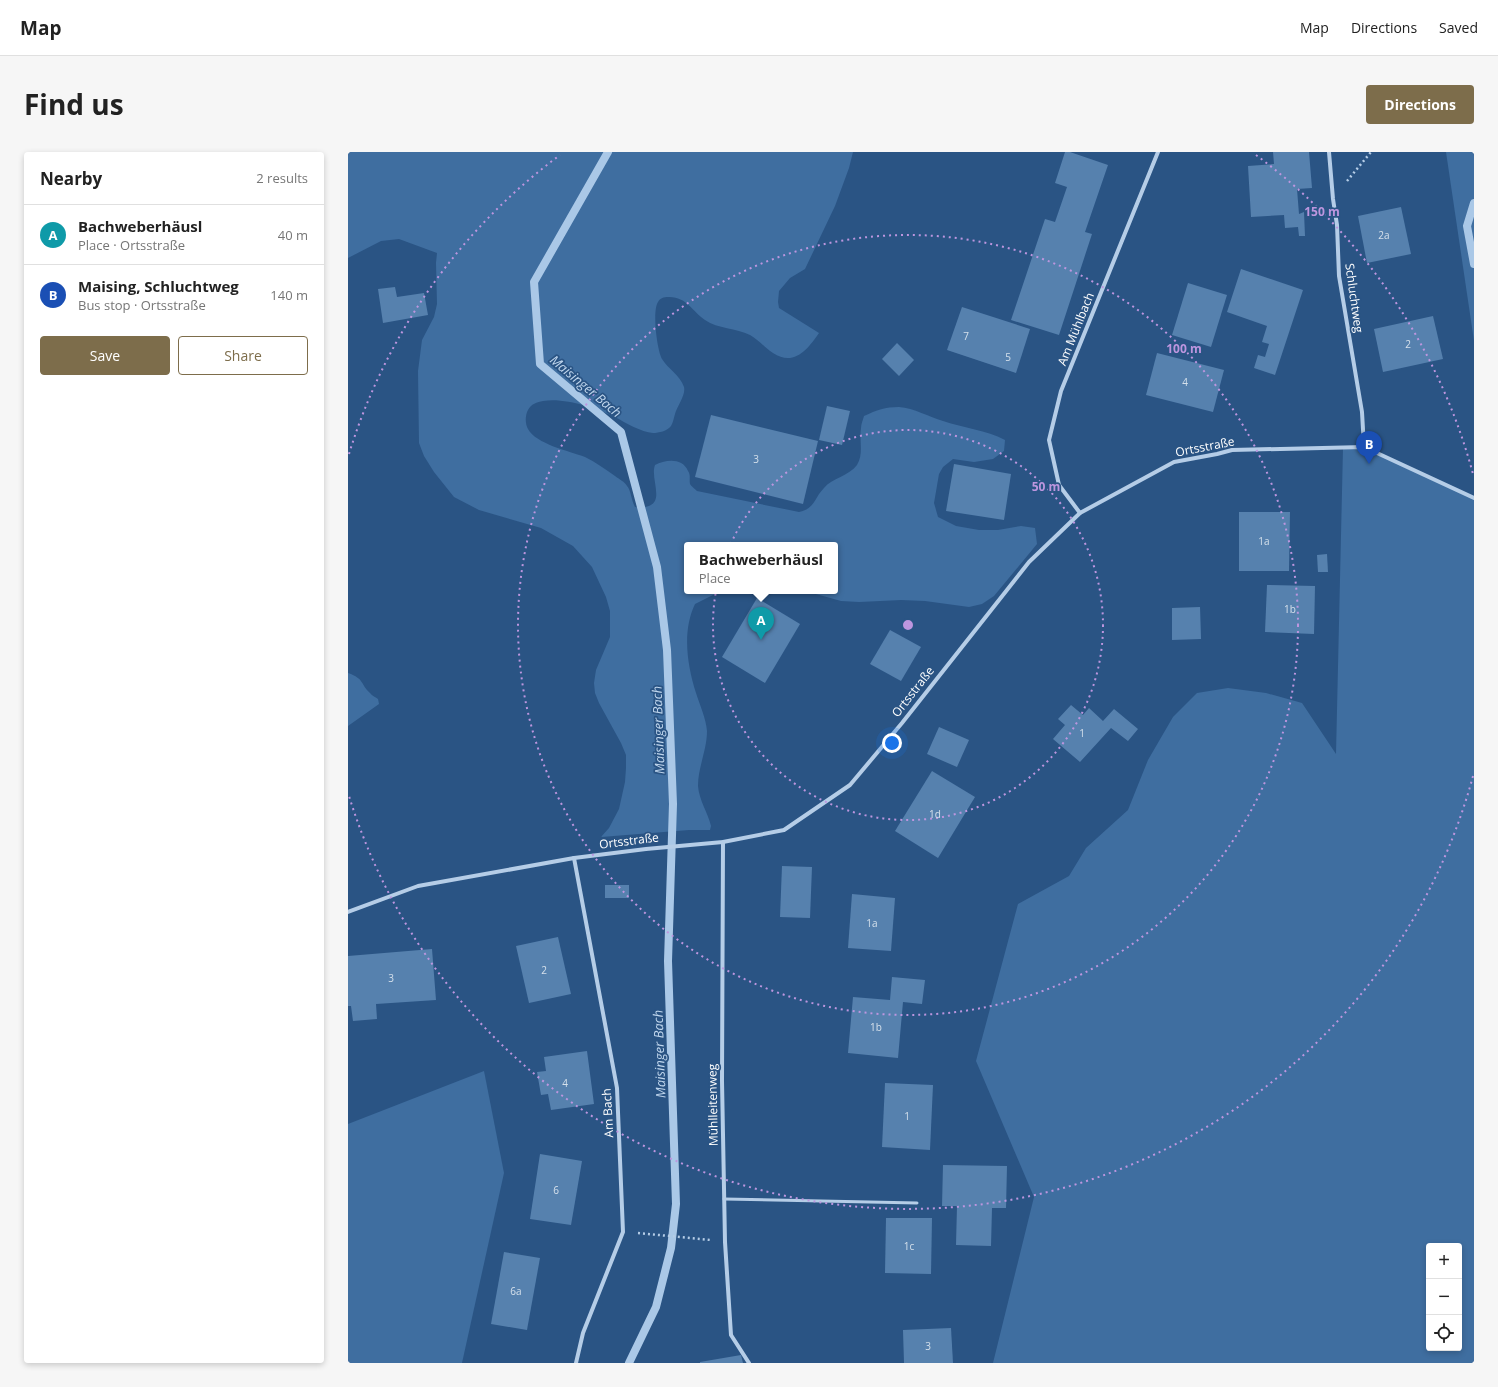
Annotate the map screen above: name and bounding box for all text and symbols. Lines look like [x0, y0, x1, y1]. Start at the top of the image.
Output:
text: Map [20, 15, 61, 41]
text: Map [1300, 18, 1329, 37]
text: Directions [1351, 18, 1417, 37]
text: Saved [1439, 18, 1478, 37]
text: Find us [24, 85, 124, 123]
button: Directions [1366, 85, 1474, 124]
text: Nearby [40, 167, 102, 190]
text: 2 results [256, 169, 308, 187]
text: 150 m [1304, 203, 1340, 220]
text: Bachweberhäusl [78, 216, 202, 236]
text: A [49, 226, 57, 244]
text: 40 m [278, 226, 308, 244]
house number: 2a [1378, 228, 1390, 242]
text: Place · Ortsstraße [78, 236, 185, 254]
street label: Schluchtweg [1341, 262, 1368, 334]
text: Maising, Schluchtweg [78, 276, 239, 296]
text: B [49, 286, 57, 304]
text: 140 m [270, 286, 308, 304]
street label: Am Mühlbach [1053, 290, 1098, 368]
text: Bus stop · Ortsstraße [78, 296, 206, 314]
house number: 7 [963, 329, 969, 343]
button: Save [40, 336, 170, 375]
button: Share [178, 336, 308, 375]
house number: 2 [1405, 337, 1411, 351]
text: 100 m [1166, 340, 1202, 357]
house number: 5 [1005, 350, 1011, 364]
water label: Maisinger Bach [546, 351, 626, 421]
house number: 4 [1182, 375, 1188, 389]
pin: B [1356, 431, 1382, 464]
street label: Ortsstraße [1174, 432, 1236, 461]
house number: 3 [753, 452, 759, 466]
text: 50 m [1032, 478, 1060, 495]
house number: 1a [1258, 534, 1270, 548]
popup [684, 542, 838, 594]
text: Bachweberhäusl [699, 549, 823, 569]
text: Place [699, 569, 731, 587]
house number: 1b [1284, 602, 1296, 616]
pin: A [748, 607, 774, 640]
centre of rings [901, 618, 915, 632]
street label: Ortsstraße [887, 663, 938, 721]
water label: Maisinger Bach [647, 686, 669, 774]
house number: 1 [1079, 726, 1085, 740]
your location [882, 733, 902, 753]
house number: 1d [929, 807, 941, 821]
street label: Ortsstraße [598, 828, 660, 853]
house number: 1a [866, 916, 878, 930]
house number: 2 [541, 963, 547, 977]
house number: 3 [388, 971, 394, 985]
water label: Maisinger Bach [648, 1010, 670, 1098]
house number: 1b [870, 1020, 882, 1034]
street label: Mühlleitenweg [703, 1063, 722, 1146]
house number: 4 [562, 1076, 568, 1090]
street label: Am Bach [598, 1088, 617, 1138]
house number: 1 [904, 1109, 910, 1123]
house number: 6 [553, 1183, 559, 1197]
house number: 1c [904, 1239, 914, 1253]
map controls [1426, 1243, 1462, 1351]
button: + [1426, 1243, 1462, 1279]
button: − [1426, 1279, 1462, 1315]
house number: 6a [510, 1284, 522, 1298]
button: locate [1426, 1315, 1462, 1351]
house number: 3 [925, 1339, 931, 1353]

